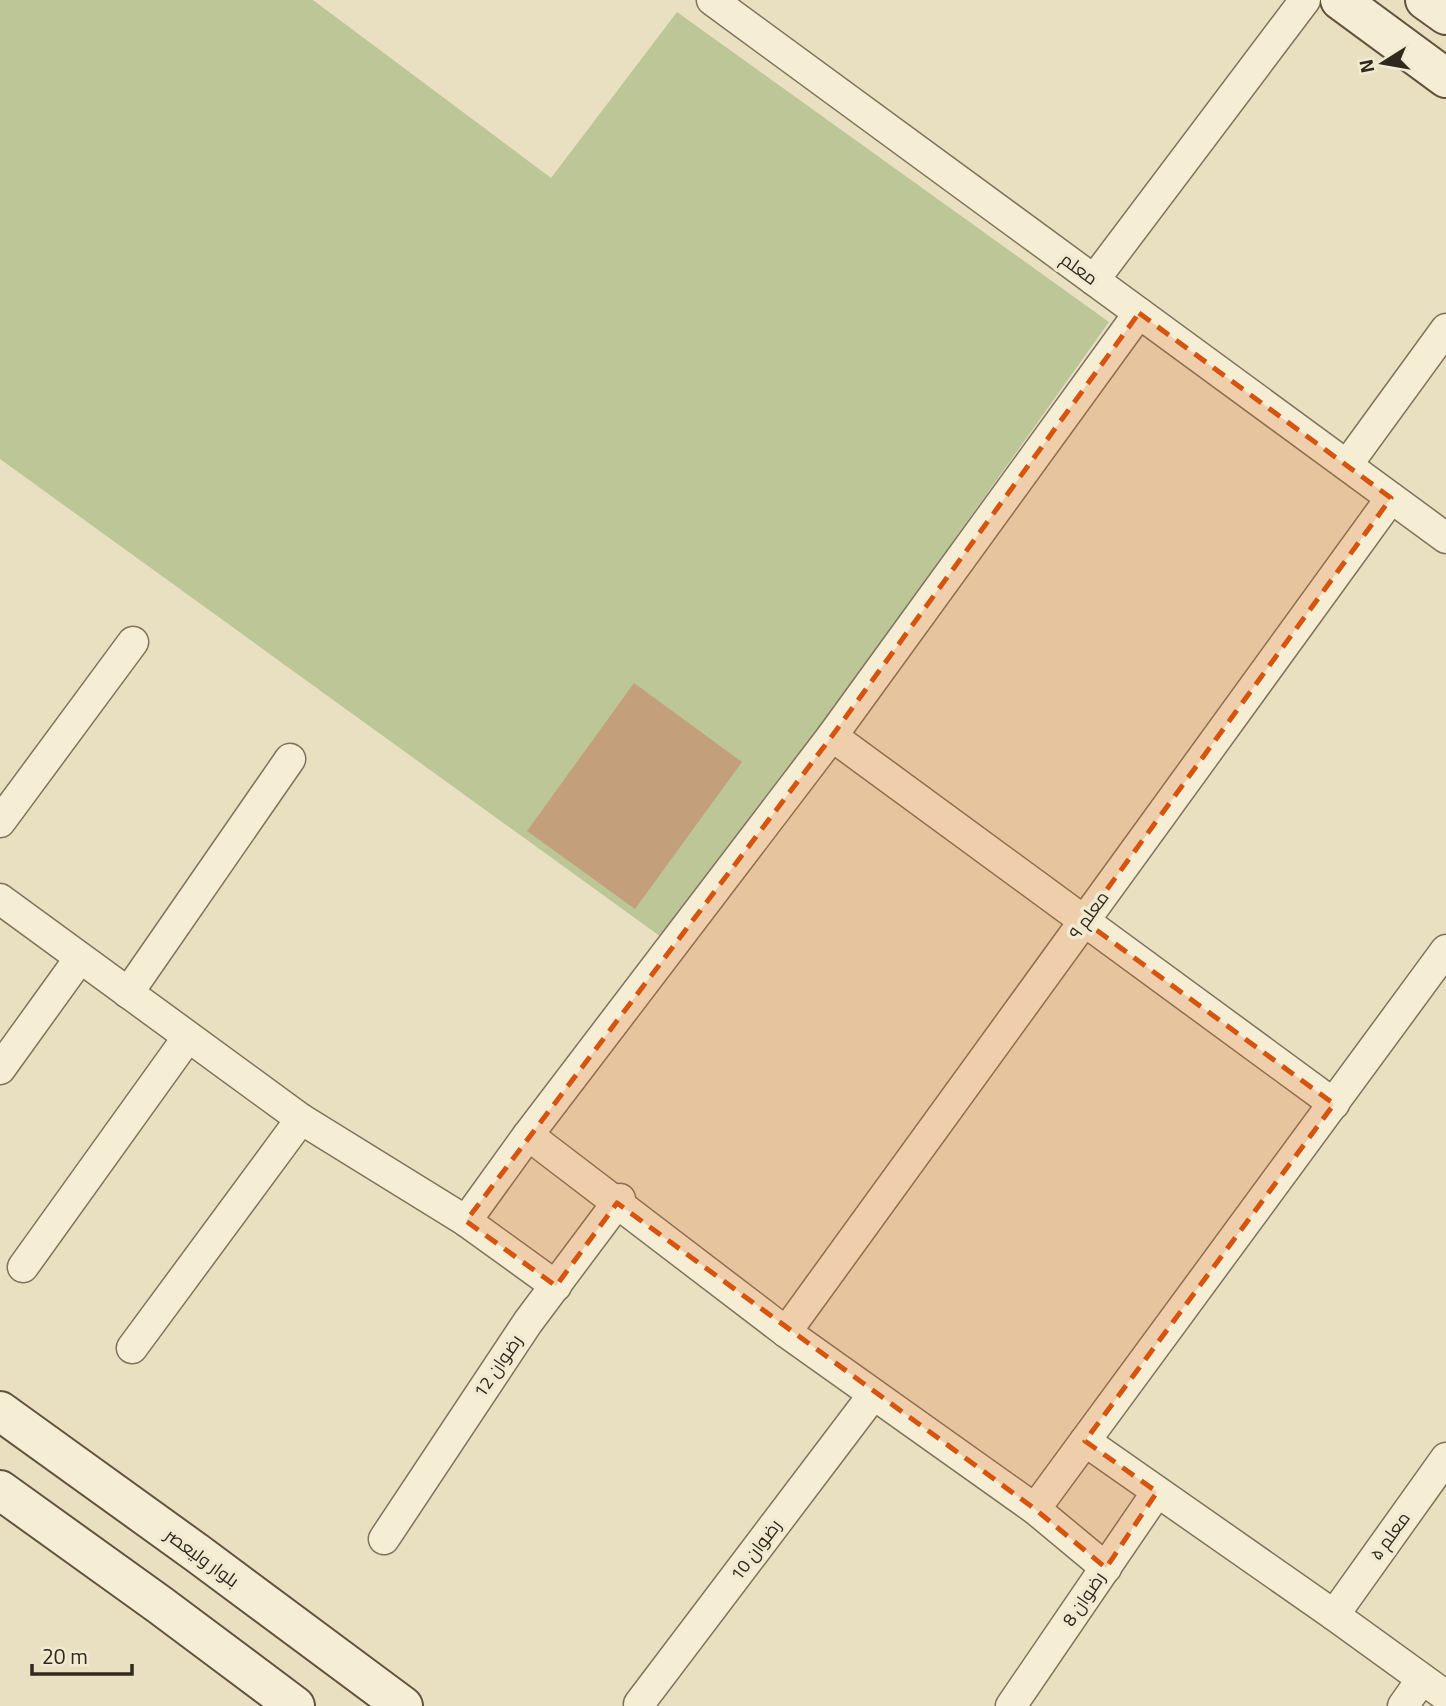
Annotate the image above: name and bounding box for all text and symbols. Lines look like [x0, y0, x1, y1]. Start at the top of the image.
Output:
north arrow [1348, 28, 1418, 98]
text: N [1347, 56, 1385, 76]
street label: معلم [1053, 243, 1105, 294]
street label: معلم ۹ [1059, 883, 1118, 946]
street label: رضوان 12 [464, 1327, 531, 1404]
street label: معلم ۵ [1360, 1504, 1419, 1567]
street label: رضوان 10 [721, 1511, 790, 1588]
street label: بلوار ولیعصر [157, 1518, 247, 1596]
street label: رضوان 8 [1053, 1564, 1114, 1633]
scale bar [32, 1632, 131, 1676]
text: 20 m [42, 1637, 88, 1676]

